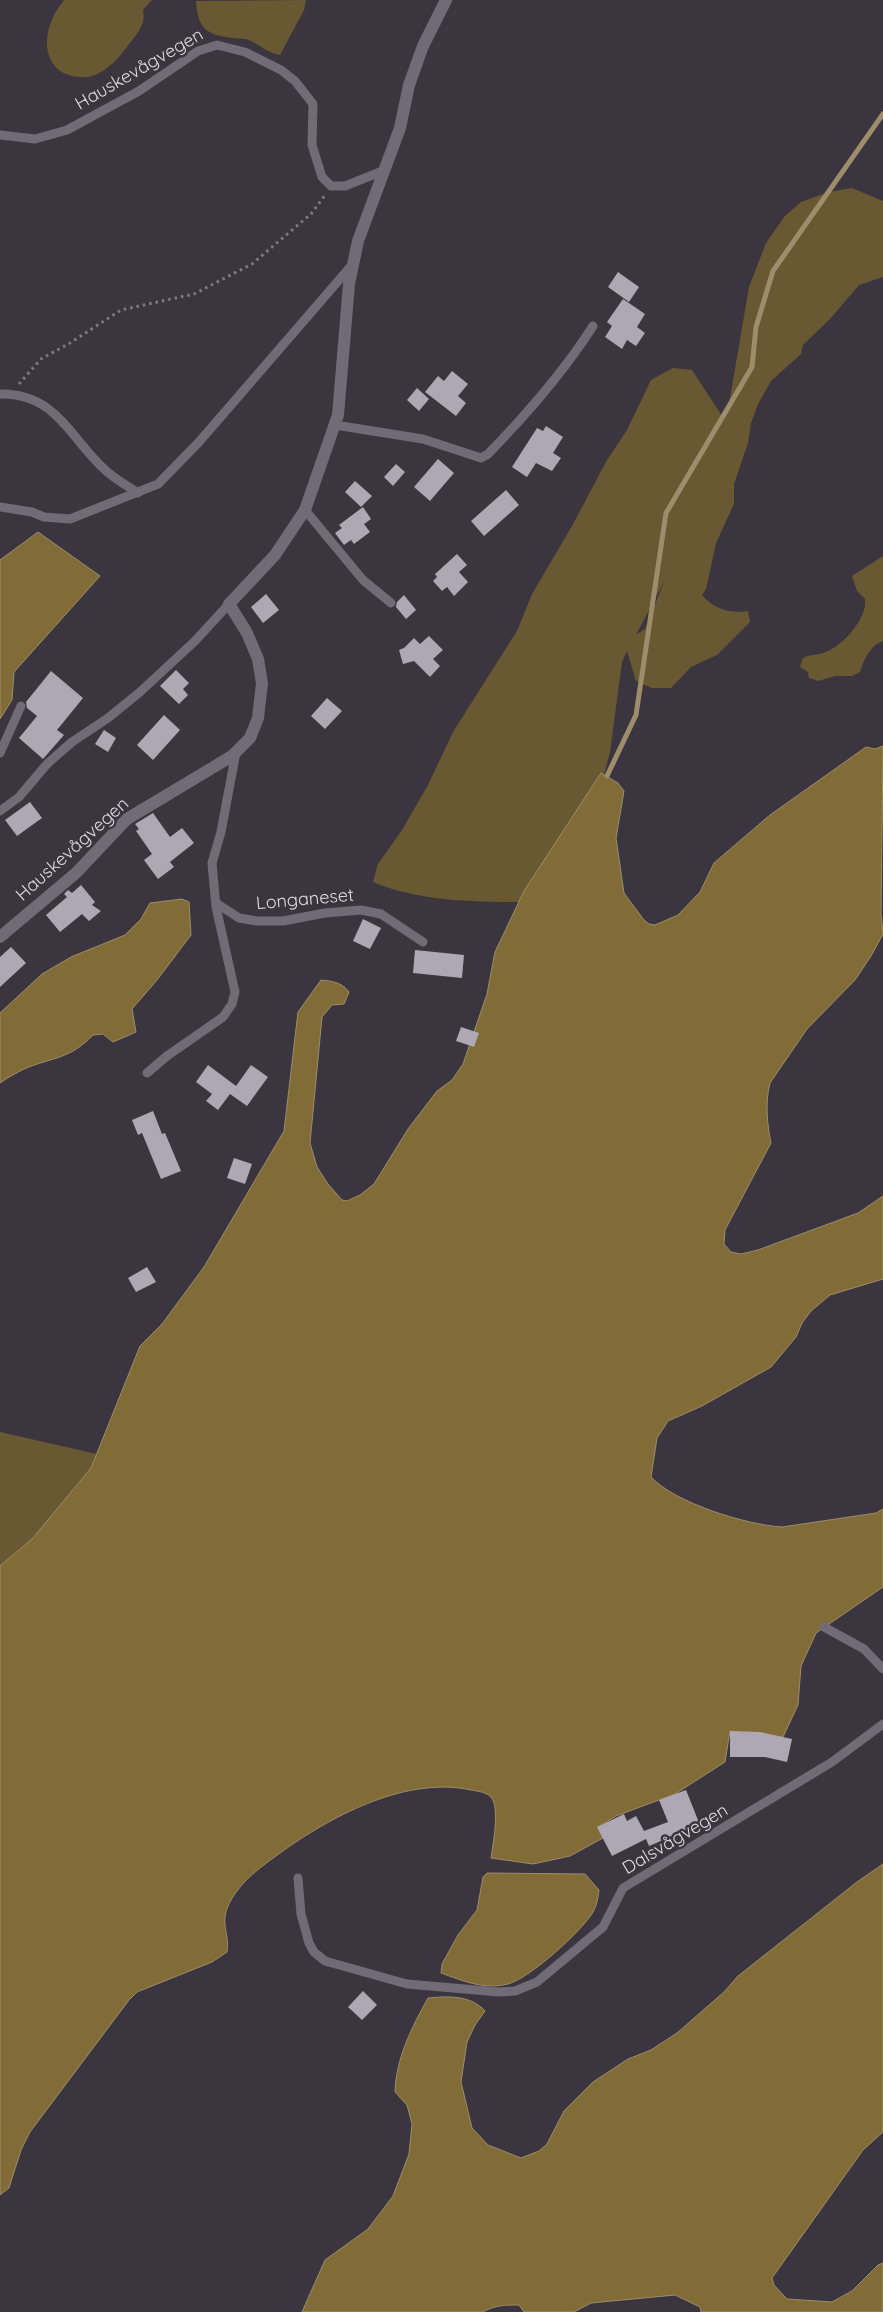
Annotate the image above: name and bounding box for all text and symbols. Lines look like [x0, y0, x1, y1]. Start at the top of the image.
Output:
street label: Hauskevågvegen [71, 23, 207, 115]
street label: Hauskevågvegen [10, 792, 133, 905]
street label: Longaneset [255, 883, 355, 914]
street label: Dalsvågvegen [618, 1798, 732, 1879]

